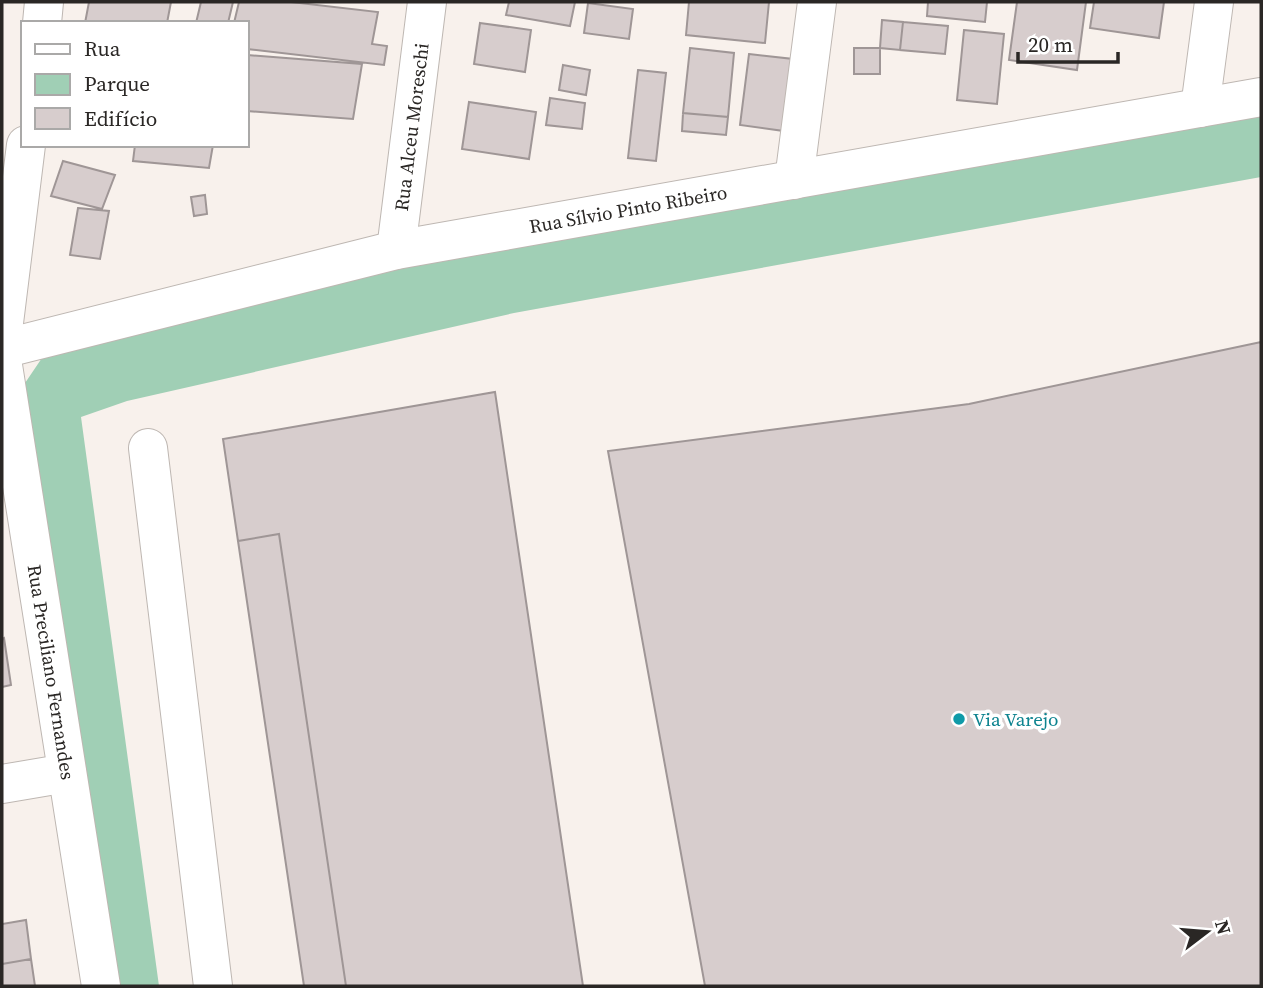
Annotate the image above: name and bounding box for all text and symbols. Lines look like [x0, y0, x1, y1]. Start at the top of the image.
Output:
legend [21, 21, 248, 147]
scale bar [1018, 21, 1118, 65]
text: 20 m [1028, 30, 1073, 59]
text: Rua [84, 34, 121, 63]
street label: Rua Alceu Moreschi [388, 41, 435, 213]
text: Parque [84, 69, 150, 98]
text: Edifício [84, 104, 157, 133]
street label: Rua Sílvio Pinto Ribeiro [527, 179, 729, 239]
street label: Rua Preciliano Fernandes [22, 563, 81, 782]
place label: Via Varejo [973, 706, 1059, 732]
marker: Via Varejo [951, 711, 967, 727]
north arrow [1172, 897, 1242, 967]
text: N [1209, 917, 1238, 938]

